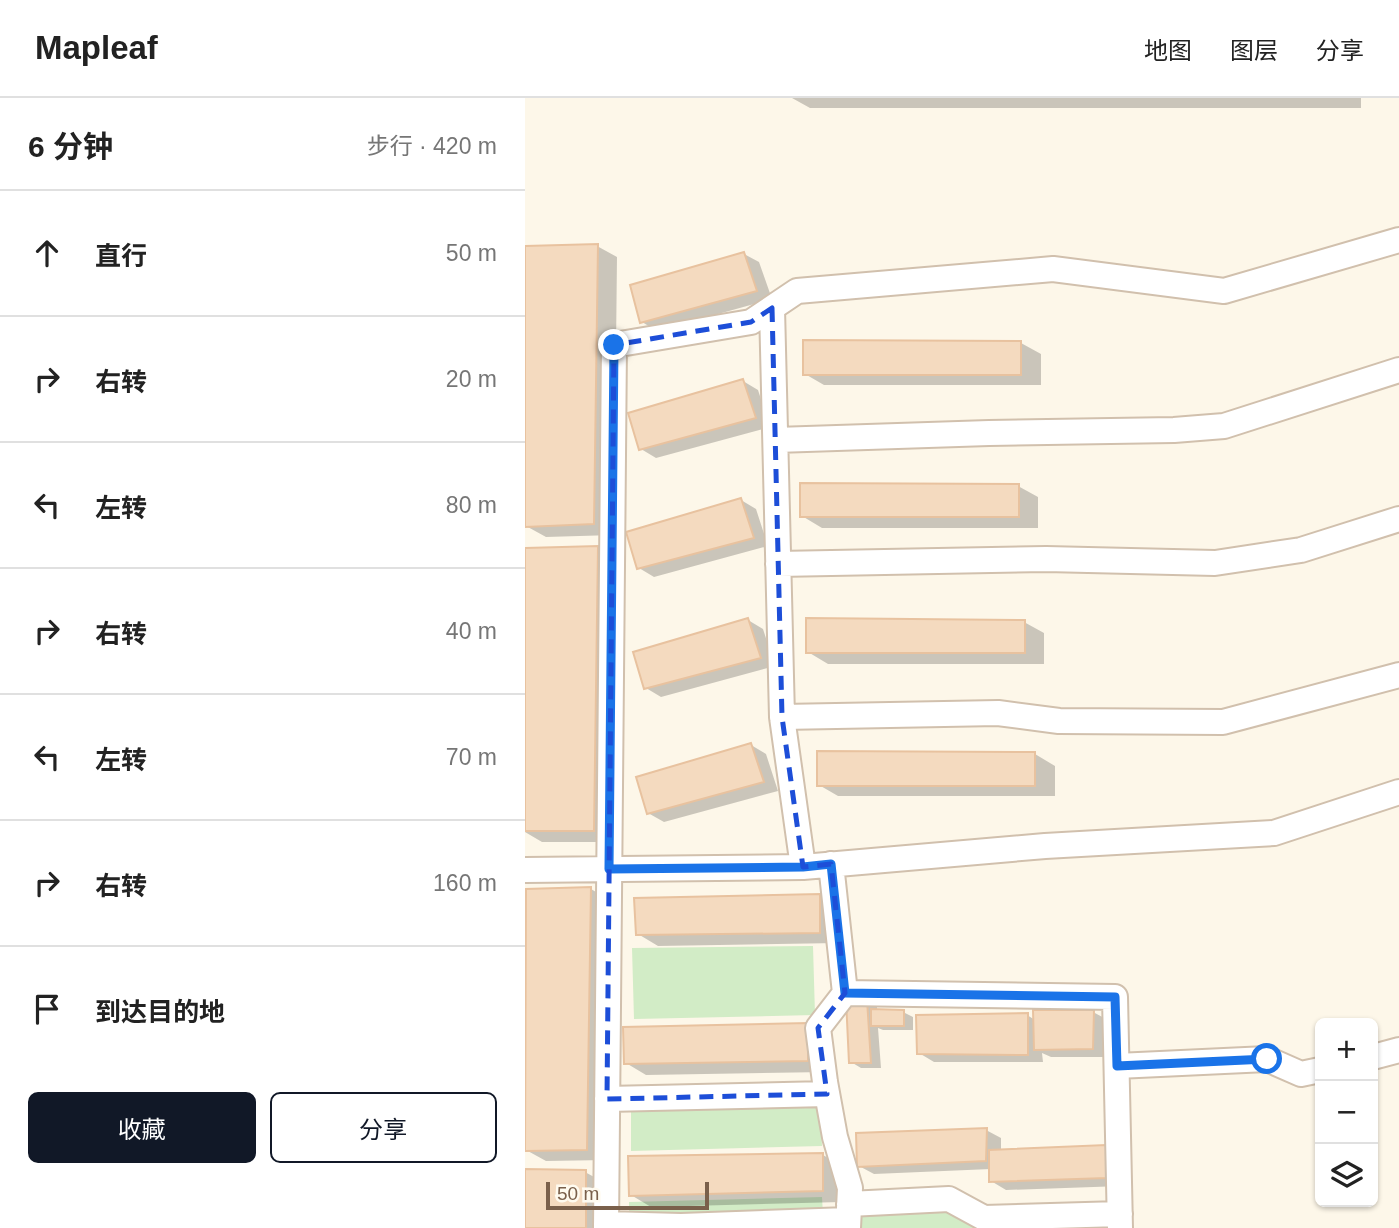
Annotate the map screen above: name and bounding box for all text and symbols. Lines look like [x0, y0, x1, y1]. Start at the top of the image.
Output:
text: Mapleaf [35, 29, 158, 66]
text: 地图 [1144, 37, 1192, 64]
text: 图层 [1230, 37, 1278, 64]
text: 分享 [1316, 37, 1364, 64]
text: 6 分钟 [28, 130, 113, 163]
text: 步行 · 420 m [367, 133, 497, 159]
icon: ahead [28, 234, 66, 272]
text: 50 m [446, 240, 497, 266]
text: 直行 [95, 241, 147, 271]
route end [598, 329, 629, 360]
icon: right [28, 360, 66, 398]
text: 20 m [446, 366, 497, 392]
text: 右转 [95, 367, 147, 397]
icon: left [28, 486, 66, 524]
text: 80 m [446, 492, 497, 518]
text: 左转 [95, 493, 147, 523]
icon: right [28, 612, 66, 650]
text: 40 m [446, 618, 497, 644]
text: 右转 [95, 619, 147, 649]
icon: left [28, 738, 66, 776]
text: 70 m [446, 744, 497, 770]
text: 左转 [95, 745, 147, 775]
icon: right [28, 864, 66, 902]
text: 160 m [433, 870, 497, 896]
text: 右转 [95, 871, 147, 901]
icon: arrive [28, 990, 66, 1028]
text: 到达目的地 [95, 997, 225, 1027]
map controls [1315, 1018, 1378, 1207]
button: + [1315, 1018, 1378, 1081]
route start [1251, 1043, 1282, 1074]
button: − [1315, 1081, 1378, 1144]
button: 收藏 [28, 1092, 256, 1163]
button: 分享 [270, 1092, 497, 1163]
button: layers [1315, 1144, 1378, 1207]
scale bar [546, 1179, 709, 1211]
text: 50 m [557, 1183, 599, 1204]

